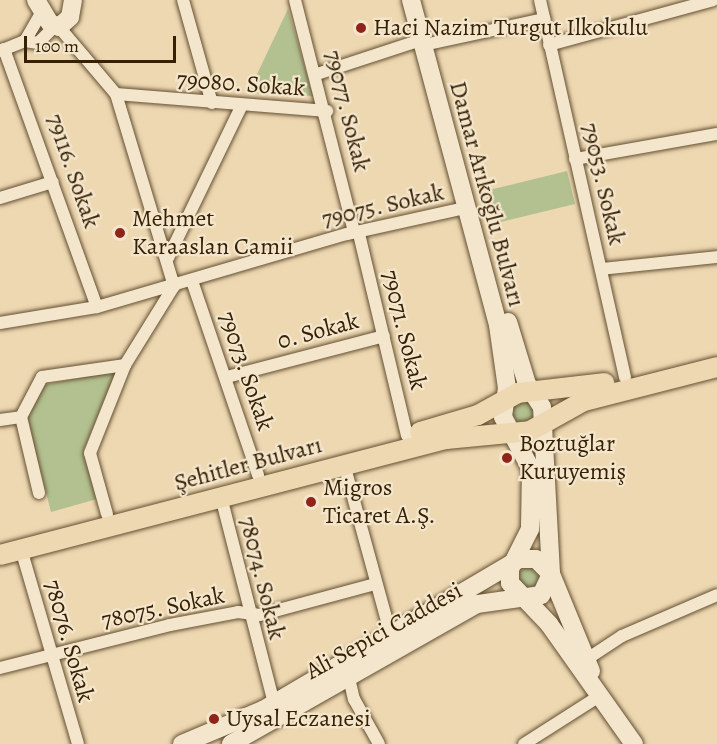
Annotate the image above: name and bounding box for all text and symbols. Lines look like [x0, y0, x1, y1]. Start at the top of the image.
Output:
place label: Haci Nazim Turgut Ilkokulu [373, 14, 648, 42]
marker: Haci Nazim Turgut Ilkokulu [354, 21, 368, 35]
scale bar [27, 24, 178, 62]
text: 100 m [35, 34, 79, 58]
street label: 79077. Sokak [318, 47, 376, 175]
street label: 79080. Sokak [176, 65, 306, 103]
street label: Damar Arıkoğlu Bulvarı [443, 78, 531, 310]
street label: 79116. Sokak [40, 110, 106, 232]
street label: 79053. Sokak [575, 120, 631, 248]
street label: 79075. Sokak [319, 178, 447, 234]
place label: Mehmet Karaaslan Camii [132, 205, 294, 261]
marker: Mehmet Karaaslan Camii [113, 226, 127, 240]
street label: 79071. Sokak [375, 267, 433, 393]
street label: 0. Sokak [274, 306, 362, 356]
street label: 79073. Sokak [212, 307, 280, 435]
street label: Şehitler Bulvarı [171, 430, 325, 498]
place label: Boztuğlar Kuruyemiş [519, 430, 626, 486]
marker: Boztuğlar Kuruyemiş [500, 451, 514, 465]
place label: Migros Ticaret A.Ş. [323, 474, 436, 530]
marker: Migros Ticaret A.Ş. [304, 495, 318, 509]
street label: 78074. Sokak [233, 513, 291, 643]
street label: 78076. Sokak [38, 576, 100, 706]
street label: Ali Sepici Caddesi [301, 576, 467, 686]
street label: 78075. Sokak [99, 581, 227, 635]
place label: Uysal Eczanesi [226, 705, 371, 733]
marker: Uysal Eczanesi [207, 712, 221, 726]

